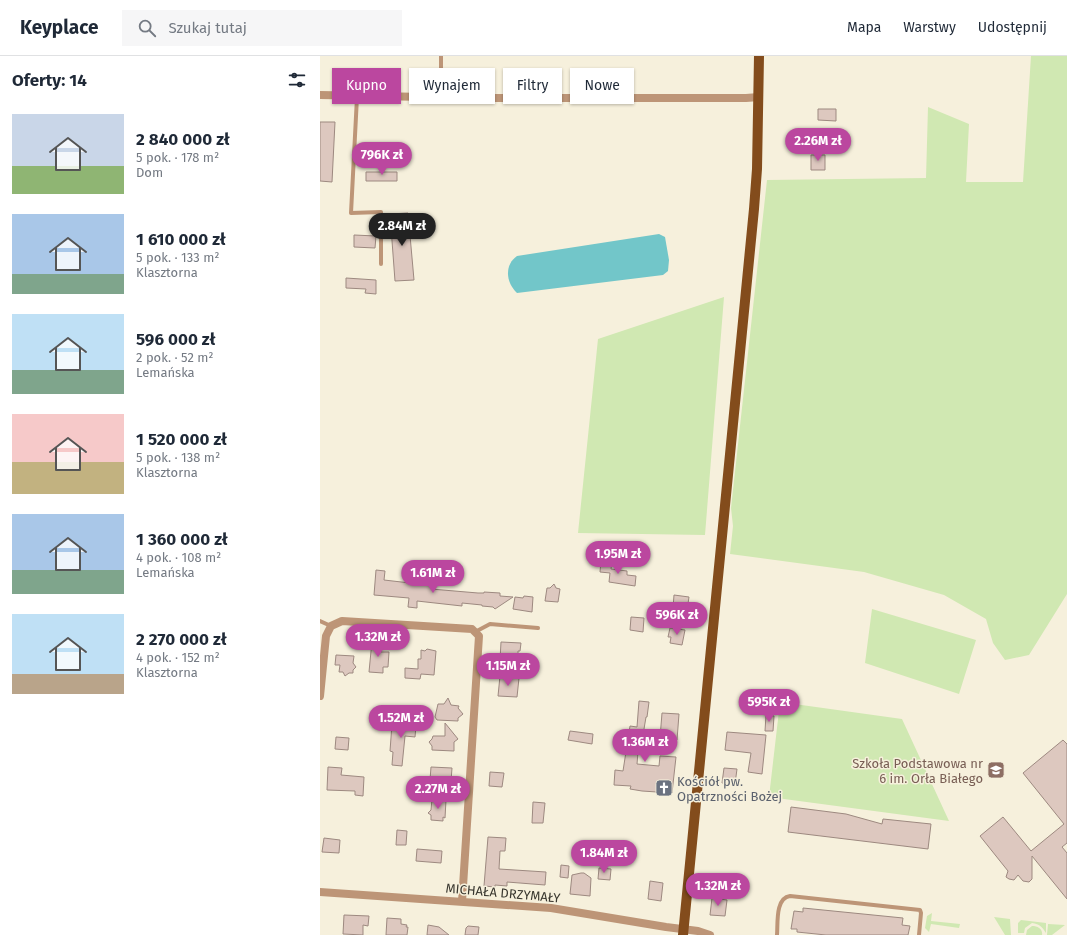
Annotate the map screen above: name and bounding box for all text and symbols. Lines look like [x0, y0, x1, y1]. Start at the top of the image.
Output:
search box [122, 10, 402, 46]
text: Keyplace [20, 16, 98, 39]
icon: search [136, 17, 158, 39]
text: Szukaj tutaj [168, 19, 247, 37]
text: Mapa [847, 19, 881, 36]
text: Warstwy [903, 19, 956, 36]
text: Udostępnij [978, 19, 1047, 36]
chip: Kupno [332, 68, 401, 104]
chip: Wynajem [409, 68, 495, 104]
chip: Filtry [503, 68, 562, 104]
chip: Nowe [570, 68, 634, 104]
icon: filters [286, 69, 308, 91]
text: Oferty: 14 [12, 70, 87, 91]
pin: 2.26M zł [777, 128, 859, 162]
text: 2 840 000 zł [136, 129, 230, 150]
icon: home [44, 130, 92, 178]
text: 2.26M zł [794, 133, 842, 148]
pin: 796K zł [345, 142, 419, 176]
text: 796K zł [361, 147, 403, 162]
text: 5 pok. · 178 m² [136, 150, 219, 165]
text: Dom [136, 165, 163, 180]
pin: 2.84M zł [361, 213, 443, 247]
text: 2.84M zł [378, 218, 426, 233]
text: 1 610 000 zł [136, 229, 226, 250]
icon: home [44, 230, 92, 278]
text: 5 pok. · 133 m² [136, 250, 219, 265]
text: Klasztorna [136, 265, 198, 280]
text: 596 000 zł [136, 329, 216, 350]
icon: home [44, 330, 92, 378]
text: 2 pok. · 52 m² [136, 350, 214, 365]
text: Lemańska [136, 365, 195, 380]
text: 1 520 000 zł [136, 429, 227, 450]
icon: home [44, 430, 92, 478]
text: 5 pok. · 138 m² [136, 450, 220, 465]
text: Klasztorna [136, 465, 198, 480]
text: 1 360 000 zł [136, 529, 228, 550]
icon: home [44, 530, 92, 578]
pin: 1.95M zł [577, 541, 659, 575]
text: 1.95M zł [595, 546, 641, 561]
text: 4 pok. · 108 m² [136, 550, 221, 565]
pin: 1.61M zł [392, 560, 474, 594]
text: Lemańska [136, 565, 195, 580]
text: 1.61M zł [410, 565, 456, 580]
pin: 596K zł [640, 602, 714, 636]
text: 596K zł [655, 607, 699, 622]
pin: 1.32M zł [337, 624, 419, 658]
text: 2 270 000 zł [136, 629, 227, 650]
text: 1.32M zł [355, 629, 401, 644]
icon: home [44, 630, 92, 678]
text: 4 pok. · 152 m² [136, 650, 220, 665]
pin: 1.15M zł [467, 653, 549, 687]
text: 1.15M zł [486, 658, 530, 673]
text: Klasztorna [136, 665, 198, 680]
pin: 595K zł [732, 689, 806, 723]
text: 595K zł [748, 694, 790, 709]
pin: 1.52M zł [360, 705, 442, 739]
text: 1.52M zł [378, 710, 424, 725]
pin: 1.36M zł [604, 729, 686, 763]
text: 1.36M zł [621, 734, 669, 749]
place label: Szkoła Podstawowa nr 6 im. Orła Białego [852, 756, 983, 786]
school or university icon: Szkoła Podstawowa nr 6 im. Orła Białego [986, 760, 1006, 780]
place label: Kościół pw. Opatrzności Bożej [677, 774, 782, 804]
pin: 2.27M zł [397, 776, 479, 810]
church icon: Kościół pw. Opatrzności Bożej [654, 778, 674, 798]
text: 2.27M zł [415, 781, 461, 796]
pin: 1.84M zł [563, 840, 645, 874]
text: 1.84M zł [580, 845, 628, 860]
pin: 1.32M zł [677, 873, 759, 907]
text: 1.32M zł [695, 878, 741, 893]
street label: MICHAŁA DRZYMAŁY [445, 881, 562, 906]

